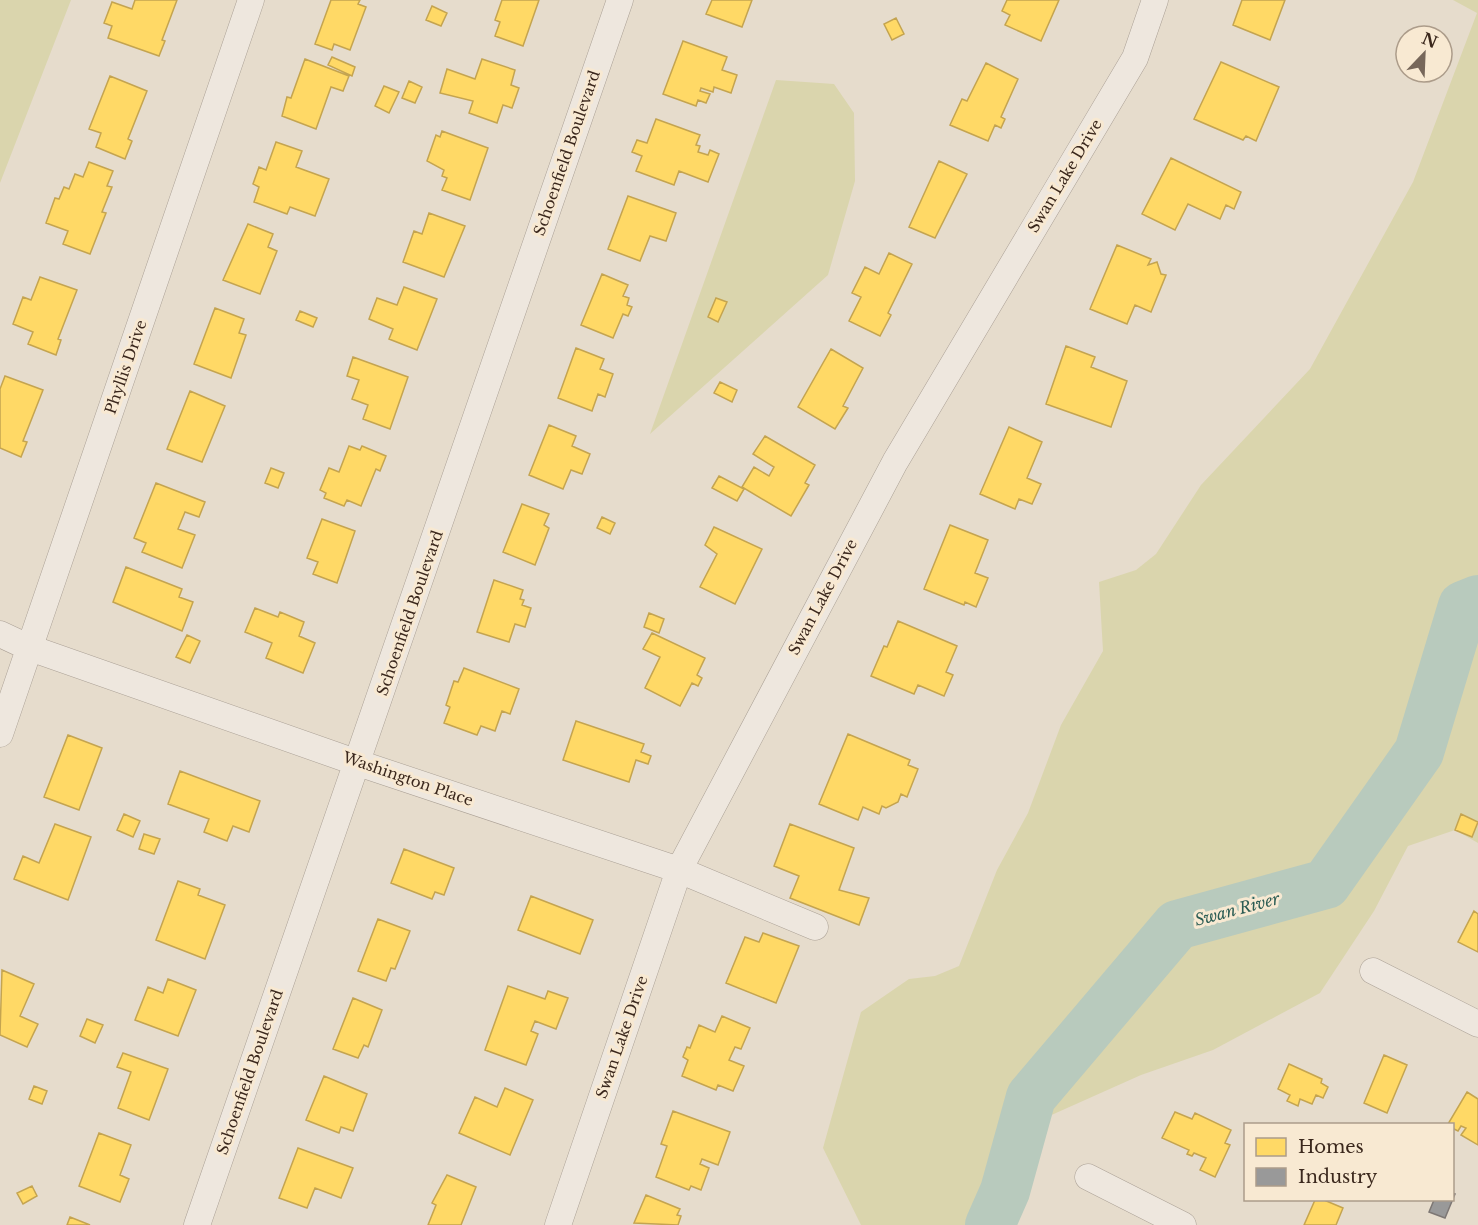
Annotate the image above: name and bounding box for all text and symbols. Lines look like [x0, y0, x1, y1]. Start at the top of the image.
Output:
north arrow [1394, 24, 1454, 84]
text: N [1419, 28, 1441, 52]
street label: Schoenfield Boulevard [529, 68, 604, 238]
street label: Swan Lake Drive [1023, 116, 1106, 236]
street label: Phyllis Drive [100, 317, 151, 417]
street label: Schoenfield Boulevard [372, 528, 447, 698]
street label: Swan Lake Drive [784, 536, 861, 658]
street label: Washington Place [340, 747, 476, 810]
water label: Swan River [1192, 888, 1282, 930]
street label: Swan Lake Drive [592, 973, 651, 1101]
street label: Schoenfield Boulevard [212, 987, 287, 1157]
legend [1244, 1123, 1454, 1201]
text: Homes [1298, 1136, 1364, 1158]
text: Industry [1298, 1166, 1378, 1188]

